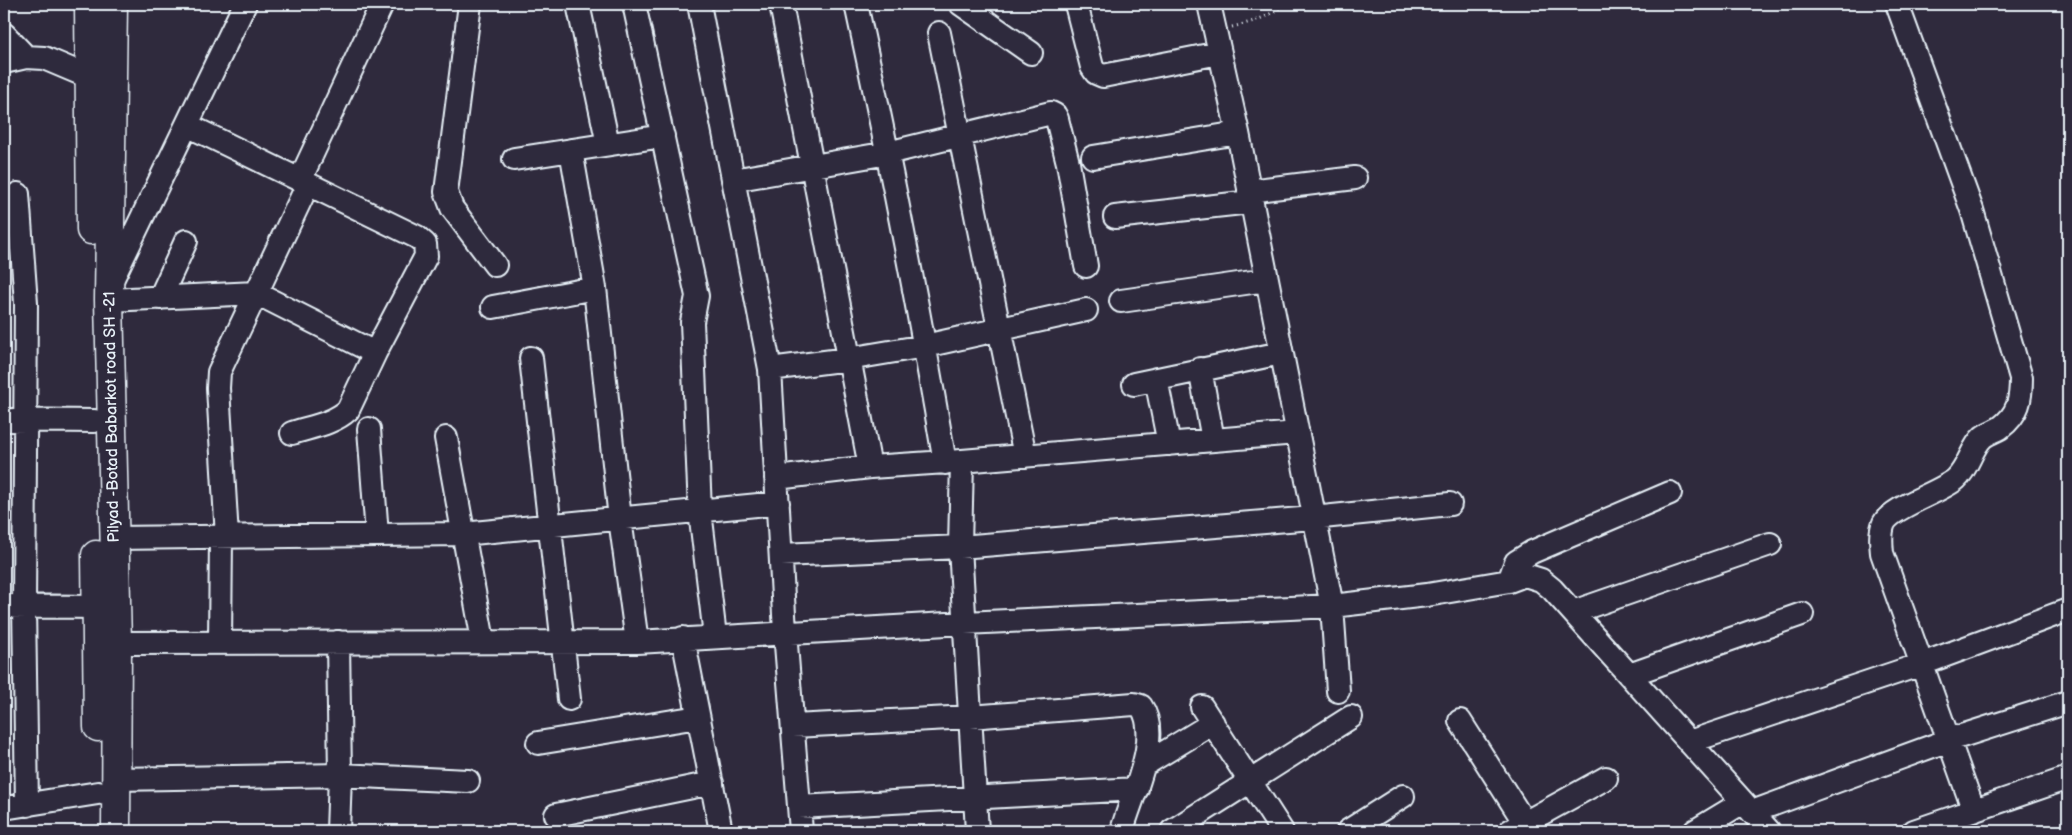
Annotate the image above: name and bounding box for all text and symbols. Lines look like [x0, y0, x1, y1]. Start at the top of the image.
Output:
street label: Pilyad -Botad Babarkot road SH -21 [100, 291, 124, 543]

